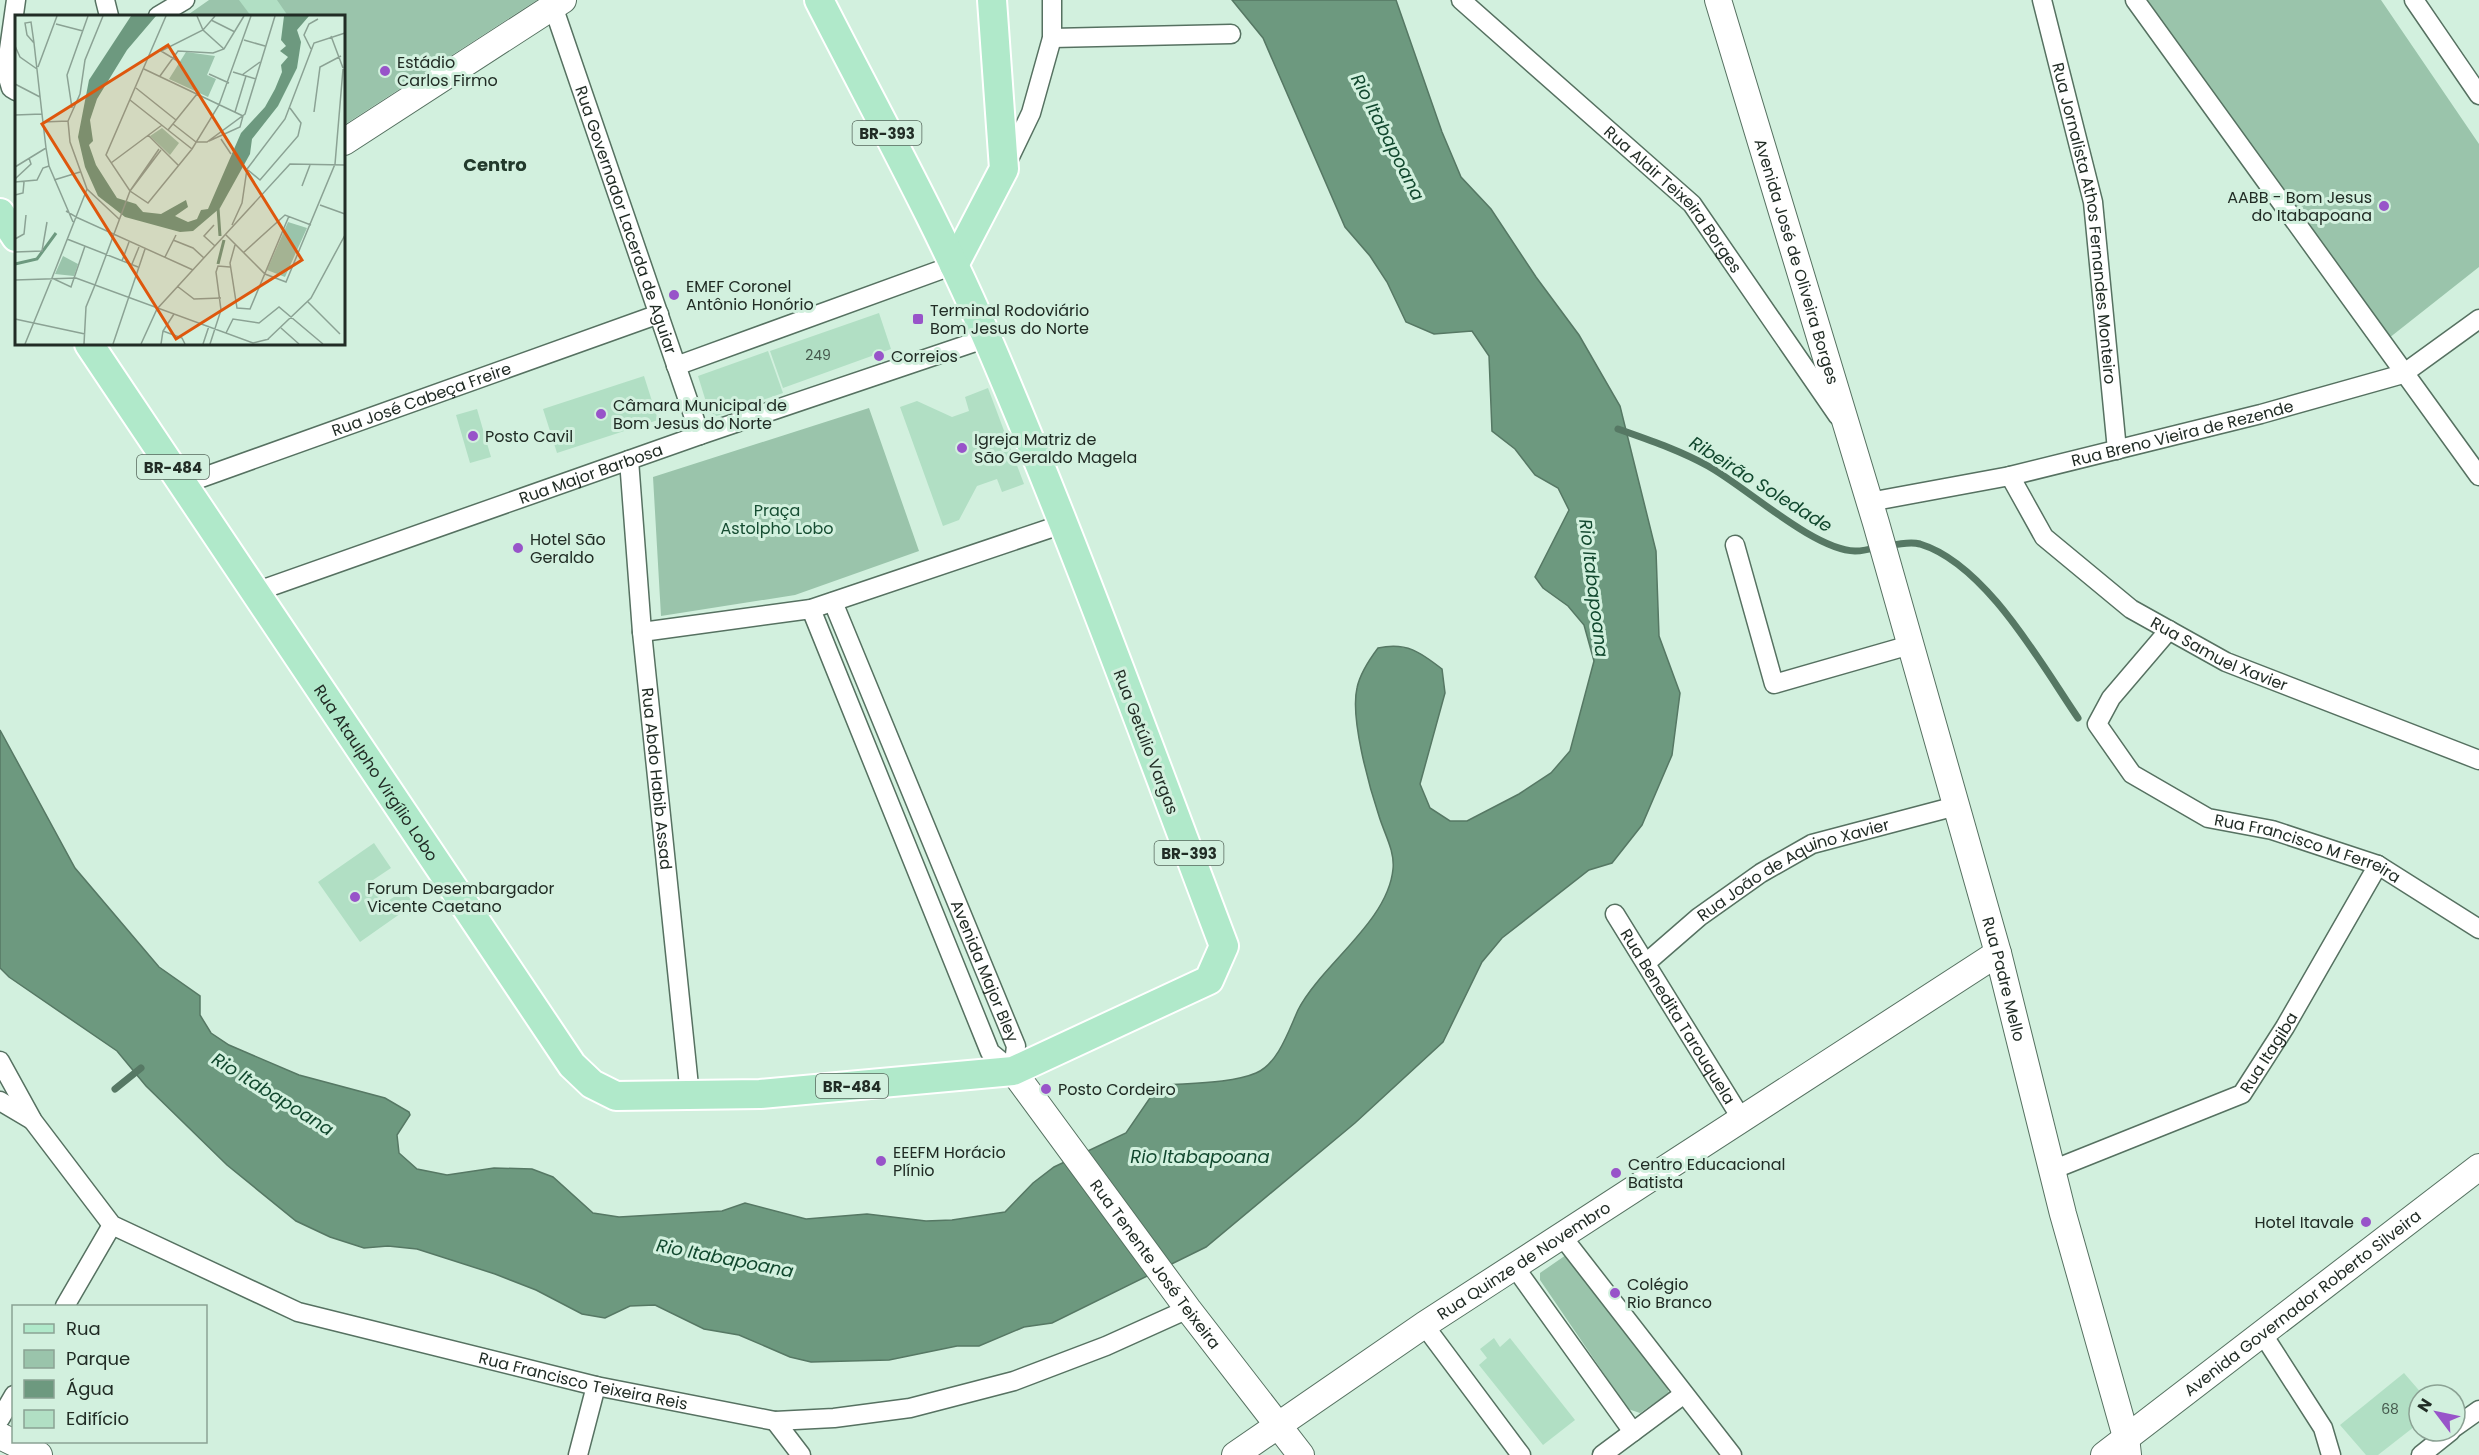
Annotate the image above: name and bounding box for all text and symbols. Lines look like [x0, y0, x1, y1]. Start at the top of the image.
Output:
inset map [15, 15, 345, 345]
place label: Estádio Carlos Firmo [397, 51, 498, 92]
street label: Rua Jornalista Athos Fernandes Monteiro [2047, 60, 2122, 385]
marker: Estádio Carlos Firmo [378, 64, 392, 78]
water label: Rio Itabapoana [1345, 69, 1431, 205]
street label: Rua Governador Lacerda de Aguiar [570, 83, 683, 357]
street label: Rua Alair Teixeira Borges [1599, 120, 1748, 278]
road number: BR-393 [852, 121, 922, 145]
street label: Avenida José de Oliveira Borges [1749, 136, 1845, 387]
district label: Centro [463, 152, 527, 177]
place label: AABB - Bom Jesus do Itabapoana [2227, 186, 2372, 227]
marker: AABB - Bom Jesus do Itabapoana [2377, 199, 2391, 213]
place label: EMEF Coronel Antônio Honório [686, 275, 814, 316]
marker: EMEF Coronel Antônio Honório [667, 288, 681, 302]
place label: Terminal Rodoviário Bom Jesus do Norte [930, 299, 1089, 340]
marker: Terminal Rodoviário Bom Jesus do Norte [911, 312, 925, 326]
house number: 249 [805, 345, 831, 365]
place label: Correios [891, 345, 958, 368]
marker: Correios [872, 349, 886, 363]
street label: Rua José Cabeça Freire [328, 356, 514, 442]
place label: Câmara Municipal de Bom Jesus do Norte [613, 394, 787, 435]
street label: Rua Breno Vieira de Rezende [2069, 394, 2296, 472]
marker: Câmara Municipal de Bom Jesus do Norte [594, 407, 608, 421]
place label: Posto Cavil [485, 425, 573, 448]
place label: Igreja Matriz de São Geraldo Magela [974, 428, 1137, 469]
marker: Posto Cavil [466, 429, 480, 443]
water label: Ribeirão Soledade [1685, 430, 1837, 538]
street label: Rua Major Barbosa [516, 438, 666, 510]
marker: Igreja Matriz de São Geraldo Magela [955, 441, 969, 455]
road number: BR-484 [137, 455, 209, 479]
park label: Praça Astolpho Lobo [721, 499, 833, 540]
water label: Rio Itabapoana [1573, 517, 1615, 659]
place label: Hotel São Geraldo [530, 528, 606, 569]
marker: Hotel São Geraldo [511, 541, 525, 555]
street label: Rua Samuel Xavier [2147, 611, 2291, 696]
street label: Rua Getúlio Vargas [1108, 666, 1184, 818]
street label: Rua Ataulpho Virgílio Lobo [309, 680, 444, 866]
street label: Rua Abdo Habib Assad [636, 687, 678, 871]
street label: Rua Francisco M Ferreira [2212, 808, 2405, 888]
street label: Rua João de Aquino Xavier [1692, 813, 1892, 927]
road number: BR-393 [1154, 841, 1224, 865]
place label: Forum Desembargador Vicente Caetano [367, 877, 555, 918]
marker: Forum Desembargador Vicente Caetano [348, 890, 362, 904]
street label: Avenida Major Bley [946, 896, 1025, 1045]
street label: Rua Padre Mello [1977, 914, 2031, 1044]
street label: Rua Benedita Tarouquela [1615, 924, 1741, 1108]
street label: Rua Itagiba [2234, 1008, 2303, 1097]
water label: Rio Itabapoana [207, 1046, 339, 1142]
road number: BR-484 [816, 1074, 888, 1098]
place label: Posto Cordeiro [1058, 1078, 1176, 1101]
marker: Posto Cordeiro [1039, 1082, 1053, 1096]
place label: EEEFM Horácio Plínio [893, 1141, 1006, 1182]
water label: Rio Itabapoana [1130, 1144, 1270, 1169]
place label: Centro Educacional Batista [1628, 1153, 1786, 1194]
marker: EEEFM Horácio Plínio [874, 1154, 888, 1168]
marker: Centro Educacional Batista [1609, 1166, 1623, 1180]
street label: Rua Tenente José Teixeira [1085, 1174, 1226, 1354]
street label: Rua Quinze de Novembro [1432, 1196, 1615, 1325]
street label: Avenida Governador Roberto Silveira [2179, 1204, 2426, 1401]
place label: Hotel Itavale [2255, 1211, 2354, 1234]
marker: Hotel Itavale [2359, 1215, 2373, 1229]
water label: Rio Itabapoana [654, 1232, 796, 1284]
place label: Colégio Rio Branco [1627, 1273, 1712, 1314]
marker: Colégio Rio Branco [1608, 1286, 1622, 1300]
legend [12, 1305, 207, 1443]
text: Rua [66, 1316, 101, 1341]
text: Parque [66, 1346, 130, 1371]
street label: Rua Francisco Teixeira Reis [477, 1346, 690, 1415]
text: Água [66, 1376, 114, 1401]
north arrow [2407, 1383, 2467, 1443]
text: N [2412, 1394, 2438, 1417]
house number: 68 [2381, 1399, 2399, 1419]
text: Edifício [66, 1406, 129, 1431]

